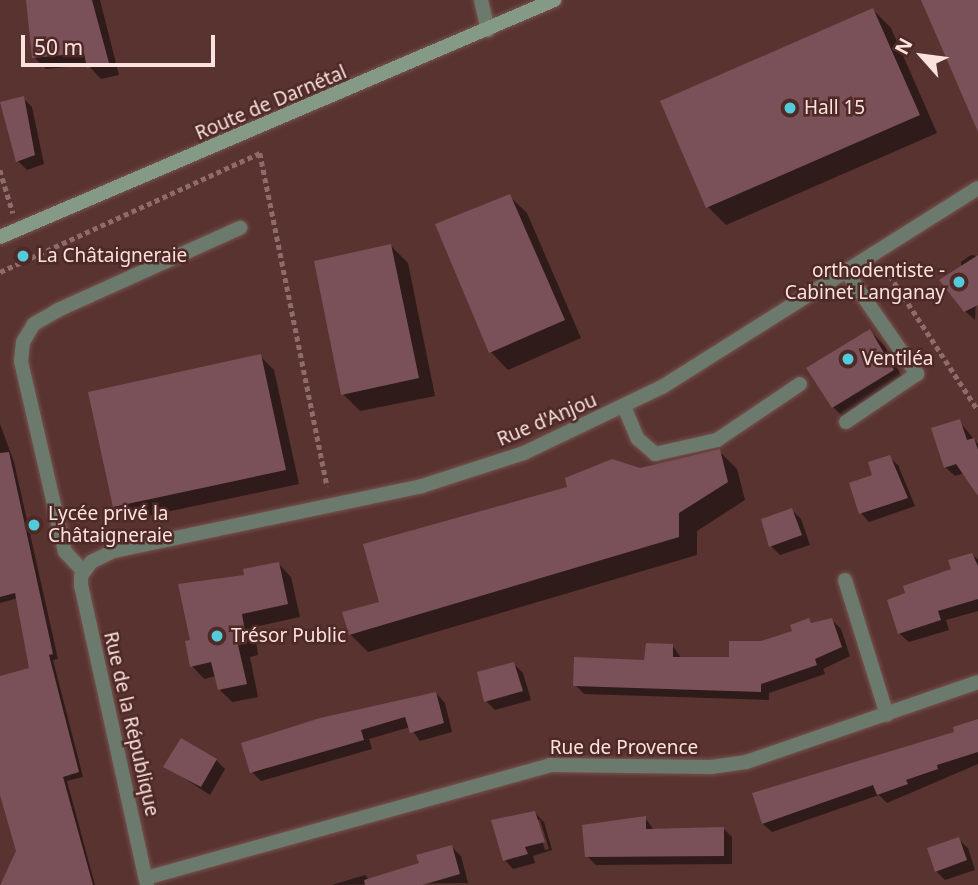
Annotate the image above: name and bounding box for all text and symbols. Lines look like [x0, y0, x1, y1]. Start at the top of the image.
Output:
scale bar [24, 21, 219, 65]
north arrow [887, 21, 957, 91]
text: 50 m [34, 33, 83, 61]
text: N [888, 33, 919, 59]
street label: Route de Darnétal [192, 61, 350, 145]
place label: Hall 15 [804, 97, 865, 119]
marker: Hall 15 [782, 100, 798, 116]
place label: La Châtaigneraie [37, 245, 187, 267]
marker: La Châtaigneraie [15, 248, 31, 264]
place label: orthodentiste - Cabinet Langanay [785, 260, 945, 304]
marker: orthodentiste - Cabinet Langanay [951, 274, 967, 290]
place label: Ventiléa [862, 348, 934, 370]
marker: Ventiléa [840, 351, 856, 367]
street label: Rue d'Anjou [494, 389, 600, 451]
place label: Lycée privé la Châtaigneraie [48, 503, 173, 547]
marker: Lycée privé la Châtaigneraie [26, 517, 42, 533]
place label: Trésor Public [231, 625, 346, 647]
marker: Trésor Public [209, 628, 225, 644]
street label: Rue de la République [99, 630, 163, 818]
street label: Rue de Provence [550, 737, 698, 759]

